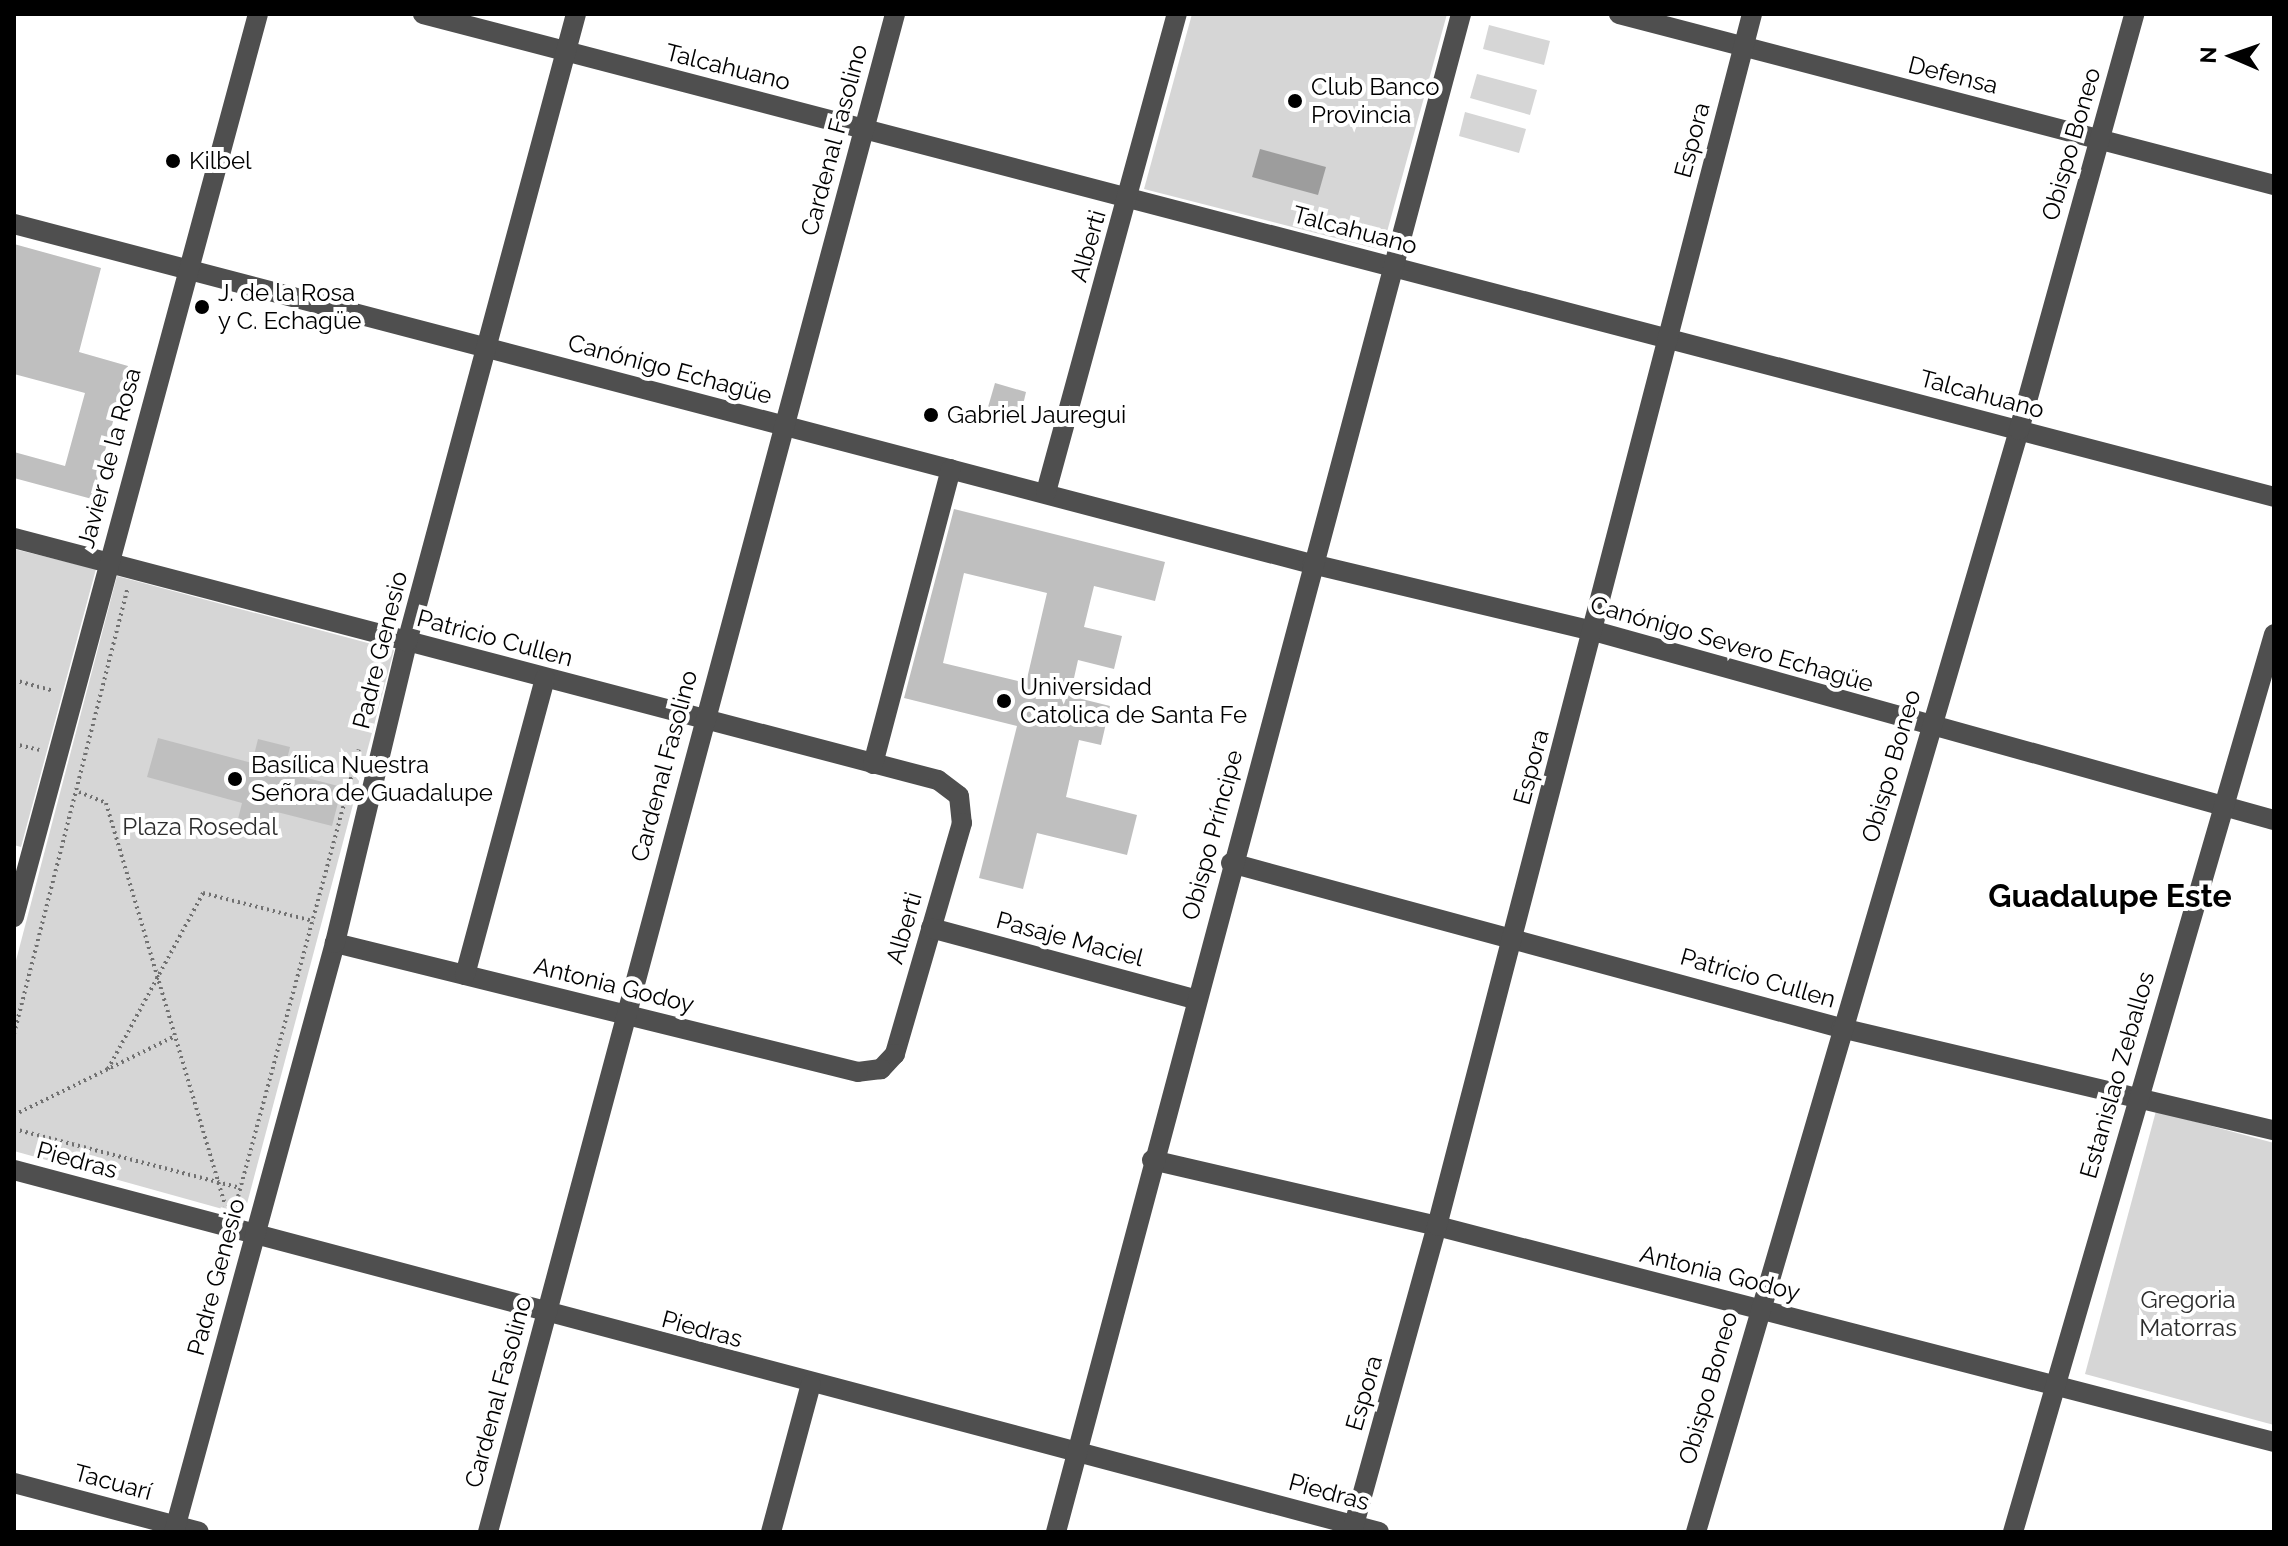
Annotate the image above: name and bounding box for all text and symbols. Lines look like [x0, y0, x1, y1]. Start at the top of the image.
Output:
north arrow [2192, 16, 2272, 96]
street label: Talcahuano [663, 38, 793, 96]
street label: Cardenal Fasolino [794, 41, 874, 239]
text: N [2195, 46, 2221, 64]
street label: Defensa [1905, 50, 2001, 100]
street label: Obispo Boneo [2035, 64, 2107, 224]
place label: Club Banco Provincia [1311, 73, 1440, 129]
marker: Club Banco Provincia [1286, 92, 1304, 110]
street label: Espora [1668, 99, 1716, 181]
place label: Kilbel [189, 147, 252, 175]
marker: Kilbel [164, 152, 182, 170]
street label: Talcahuano [1290, 200, 1420, 260]
street label: Alberti [1064, 207, 1112, 285]
place label: J. de la Rosa y C. Echagüe [218, 279, 362, 335]
marker: J. de la Rosa y C. Echagüe [193, 298, 211, 316]
street label: Canónigo Echagüe [565, 328, 775, 410]
street label: Talcahuano [1917, 364, 2047, 424]
street label: Javier de la Rosa [71, 365, 147, 551]
place label: Gabriel Jauregui [947, 401, 1128, 429]
marker: Gabriel Jauregui [922, 406, 940, 424]
street label: Padre Genesio [346, 568, 414, 732]
street label: Canónigo Severo Echagüe [1587, 590, 1877, 698]
street label: Patricio Cullen [414, 603, 576, 673]
street label: Cardenal Fasolino [624, 667, 704, 865]
place label: Universidad Catolica de Santa Fe [1020, 673, 1247, 729]
street label: Obispo Boneo [1855, 686, 1927, 846]
marker: Universidad Catolica de Santa Fe [995, 692, 1013, 710]
street label: Espora [1507, 726, 1555, 808]
street label: Obispo Príncipe [1175, 747, 1249, 923]
place label: Basílica Nuestra Señora de Guadalupe [251, 751, 493, 807]
marker: Basílica Nuestra Señora de Guadalupe [226, 770, 244, 788]
park label: Plaza Rosedal [122, 813, 278, 841]
district label: Guadalupe Este [1988, 877, 2232, 915]
street label: Alberti [880, 889, 928, 967]
street label: Pasaje Maciel [993, 906, 1147, 972]
street label: Patricio Cullen [1677, 942, 1839, 1014]
street label: Antonia Godoy [531, 951, 697, 1019]
street label: Estanislao Zeballos [2074, 968, 2160, 1182]
street label: Piedras [34, 1135, 120, 1185]
street label: Padre Genesio [181, 1195, 251, 1359]
street label: Antonia Godoy [1637, 1239, 1803, 1307]
park label: Gregoria Matorras [2139, 1286, 2237, 1342]
street label: Cardenal Fasolino [458, 1293, 538, 1491]
street label: Piedras [659, 1304, 745, 1354]
street label: Obispo Boneo [1672, 1308, 1744, 1468]
street label: Espora [1340, 1352, 1388, 1434]
street label: Tacuarí [71, 1458, 155, 1506]
street label: Piedras [1286, 1467, 1372, 1517]

